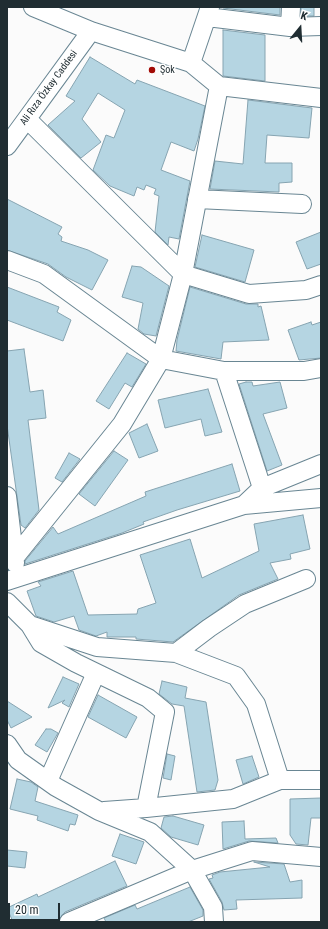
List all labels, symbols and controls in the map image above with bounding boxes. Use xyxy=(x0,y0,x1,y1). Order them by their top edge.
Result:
north arrow xyxy=(280,8,320,48)
text: K xyxy=(299,9,309,23)
street label: Ali Rıza Özkay Caddesi xyxy=(18,48,80,128)
place label: Şok xyxy=(160,64,175,76)
marker: Şok xyxy=(147,65,157,75)
scale bar xyxy=(10,895,62,921)
text: 20 m xyxy=(15,903,39,917)

